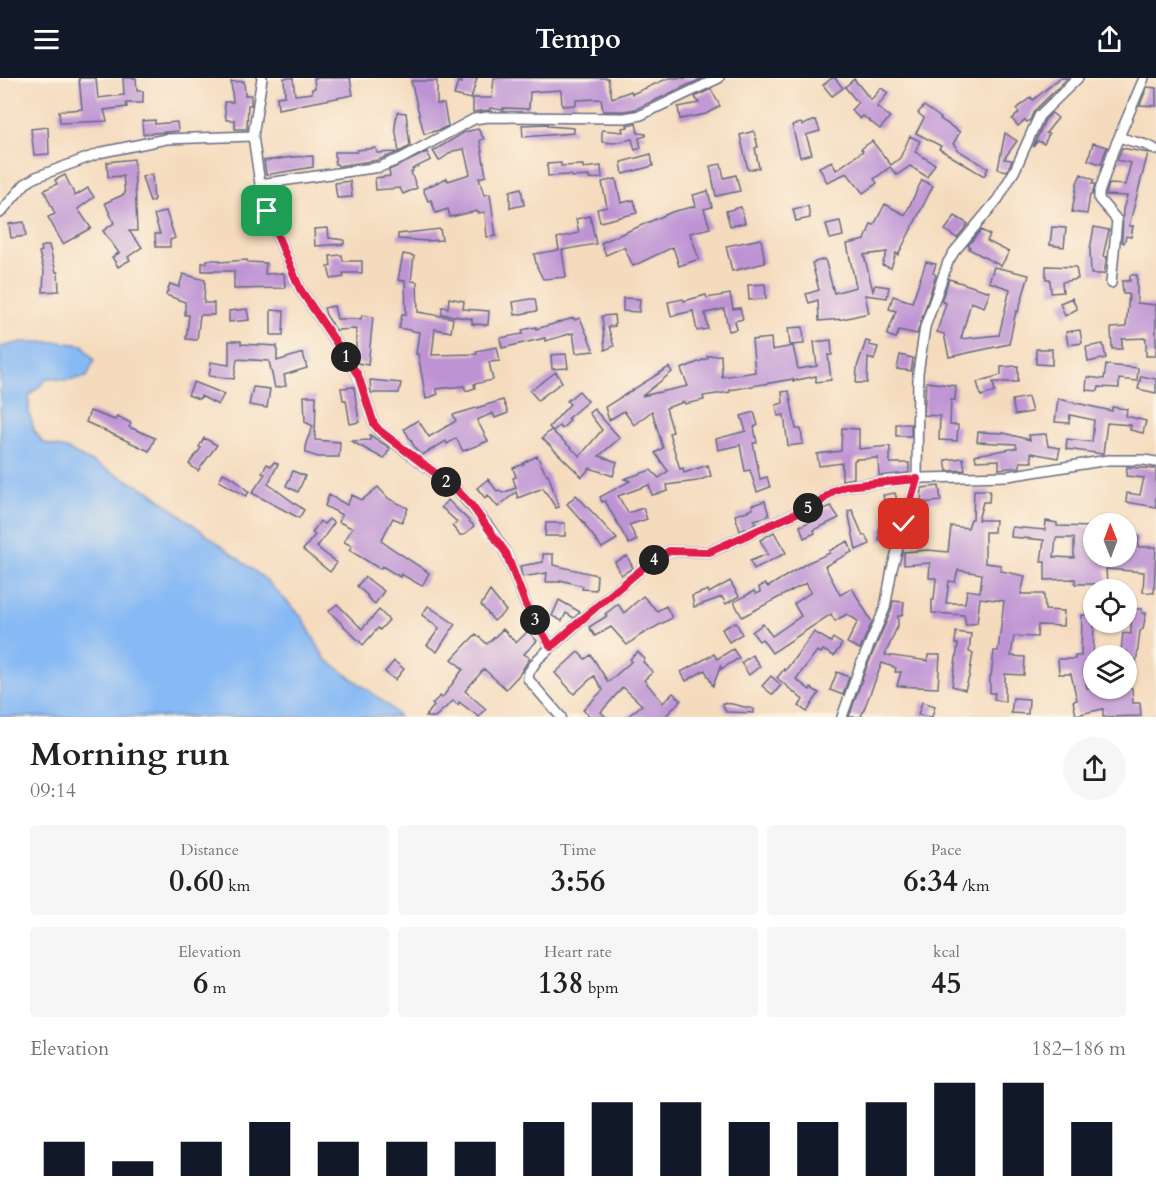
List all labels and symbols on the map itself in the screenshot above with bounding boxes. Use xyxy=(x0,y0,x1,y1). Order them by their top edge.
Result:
pin xyxy=(241,185,292,236)
pin: 1 xyxy=(331,342,361,372)
pin: 2 xyxy=(431,467,461,497)
pin: 5 xyxy=(793,493,823,523)
pin xyxy=(878,498,929,549)
north arrow xyxy=(1083,513,1137,567)
pin: 4 xyxy=(639,545,669,575)
pin: 3 xyxy=(520,605,550,635)

